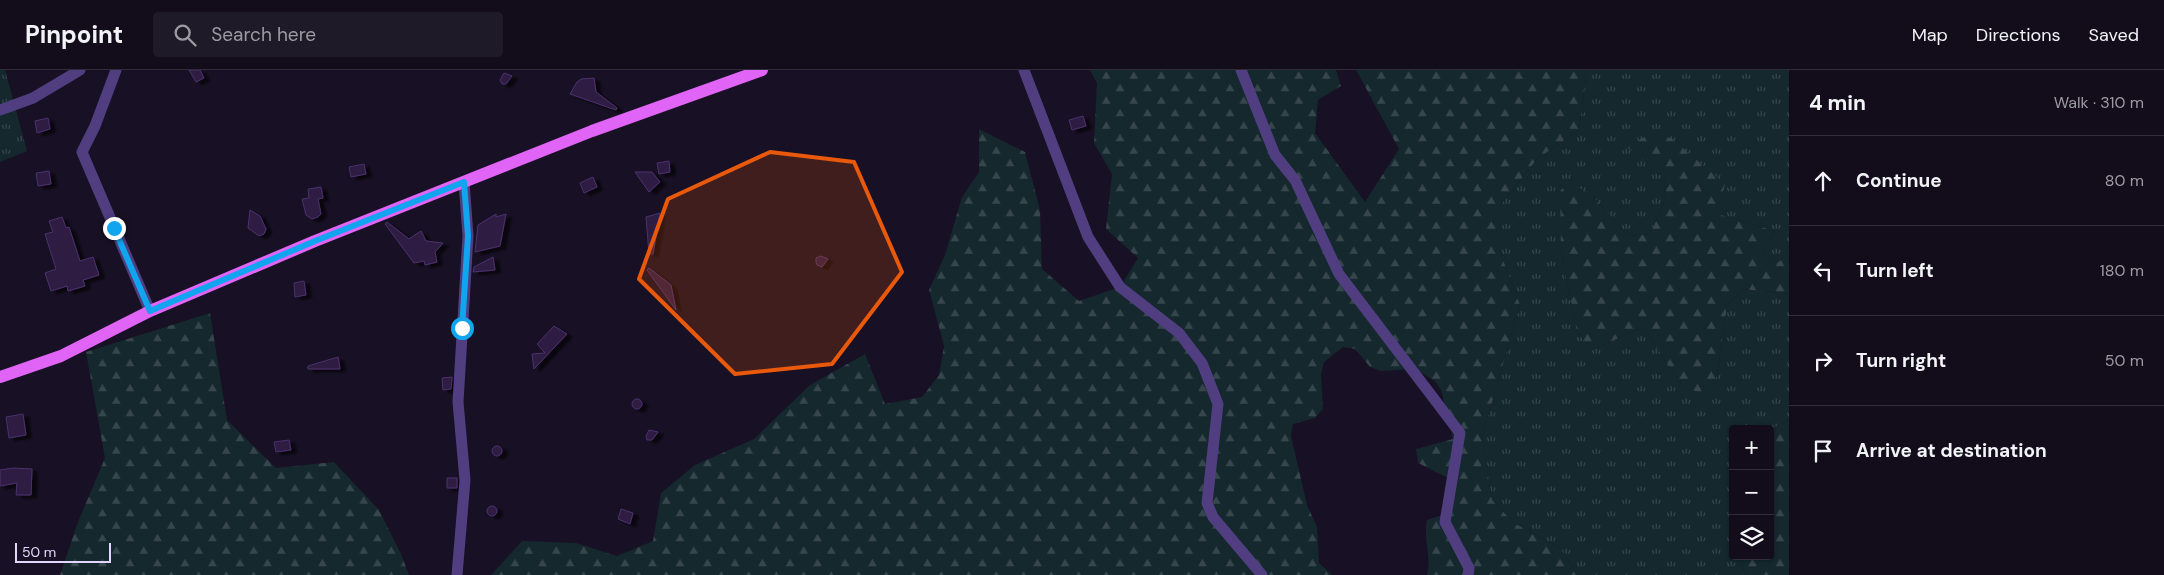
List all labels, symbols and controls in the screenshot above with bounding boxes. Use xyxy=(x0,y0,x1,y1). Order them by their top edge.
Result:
search box xyxy=(153,12,503,57)
text: Pinpoint xyxy=(25,19,123,50)
icon: search xyxy=(171,21,199,49)
text: Search here xyxy=(211,22,316,47)
text: Map xyxy=(1912,23,1948,47)
text: Directions xyxy=(1976,23,2061,47)
text: Saved xyxy=(2089,23,2139,47)
text: 4 min xyxy=(1809,89,1866,117)
text: Walk · 310 m xyxy=(2054,92,2144,113)
icon: ahead xyxy=(1809,167,1837,195)
text: Continue xyxy=(1856,168,1942,193)
text: 80 m xyxy=(2105,170,2144,191)
route end xyxy=(103,217,126,240)
icon: left xyxy=(1809,257,1837,285)
text: Turn left xyxy=(1856,258,1934,283)
text: 180 m xyxy=(2100,260,2144,281)
route start xyxy=(451,317,474,340)
icon: right xyxy=(1809,347,1837,375)
text: Turn right xyxy=(1856,348,1946,373)
text: 50 m xyxy=(2105,350,2144,371)
map controls xyxy=(1729,425,1774,560)
button: + xyxy=(1729,425,1774,470)
icon: arrive xyxy=(1809,437,1837,465)
text: Arrive at destination xyxy=(1856,438,2047,463)
button: − xyxy=(1729,470,1774,515)
button: layers xyxy=(1729,515,1774,560)
scale bar xyxy=(15,540,111,563)
text: 50 m xyxy=(22,543,56,561)

